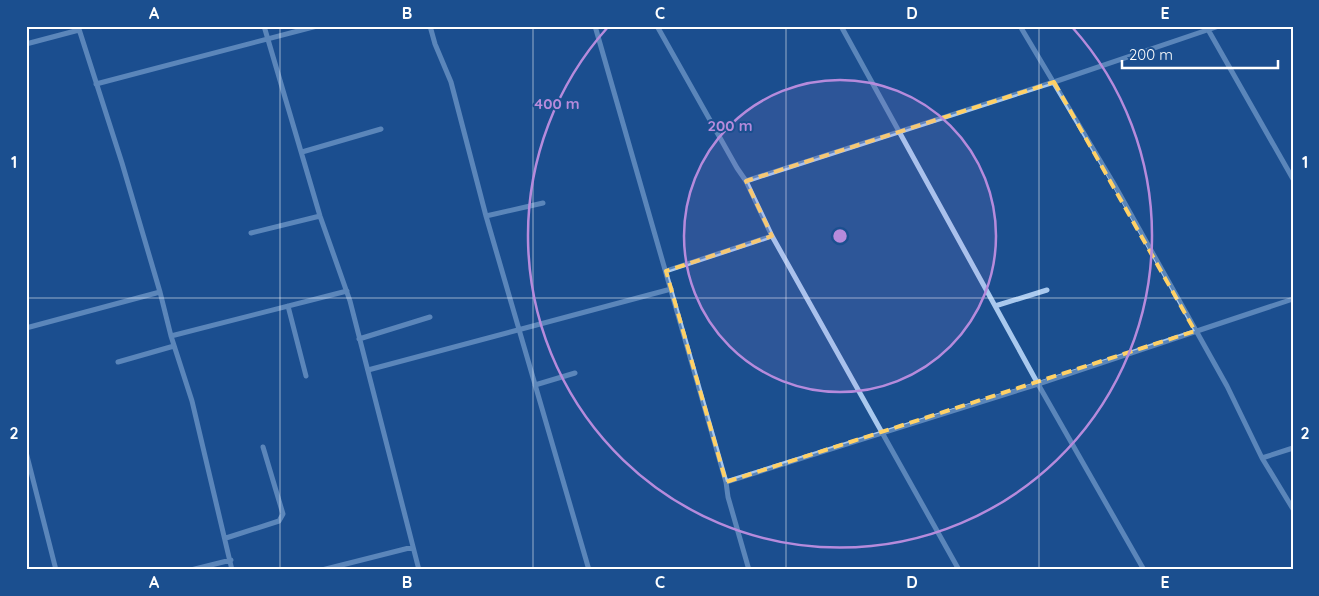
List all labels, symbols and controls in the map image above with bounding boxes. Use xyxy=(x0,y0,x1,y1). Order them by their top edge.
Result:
text: A xyxy=(149,3,160,23)
text: B xyxy=(402,3,412,23)
text: C xyxy=(655,3,665,23)
text: D xyxy=(906,3,918,23)
text: E xyxy=(1160,3,1170,23)
scale bar xyxy=(1122,38,1278,70)
text: 200 m xyxy=(1129,45,1173,64)
text: 400 m xyxy=(534,94,580,113)
text: 200 m xyxy=(708,116,753,135)
text: 1 xyxy=(11,152,17,172)
text: 1 xyxy=(1302,152,1308,172)
centre of rings xyxy=(831,227,849,245)
text: 2 xyxy=(9,423,19,443)
text: 2 xyxy=(1300,423,1310,443)
text: A xyxy=(149,572,160,592)
text: B xyxy=(402,572,412,592)
text: C xyxy=(655,572,665,592)
text: D xyxy=(906,572,918,592)
text: E xyxy=(1160,572,1170,592)

